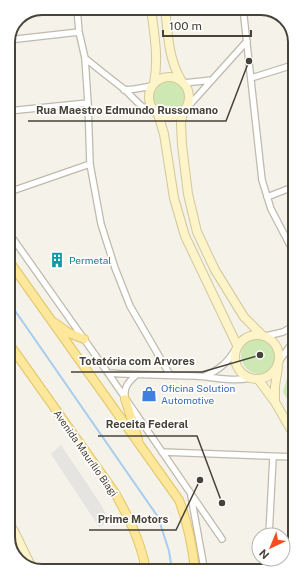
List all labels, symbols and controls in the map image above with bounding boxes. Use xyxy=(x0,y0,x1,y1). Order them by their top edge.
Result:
scale bar xyxy=(163,12,251,38)
text: 100 m xyxy=(169,19,202,33)
callout: Rua Maestro Edmundo Russomano xyxy=(28,98,226,121)
text: Rua Maestro Edmundo Russomano xyxy=(36,104,218,116)
building icon: Permetal xyxy=(48,251,66,269)
place label: Permetal xyxy=(69,254,111,266)
callout: Totatória com Arvores xyxy=(71,349,202,372)
text: Totatória com Arvores xyxy=(79,355,195,367)
place label: Oficina Solution Automotive xyxy=(161,382,235,406)
shop icon: Oficina Solution Automotive xyxy=(140,385,158,403)
street label: Avenida Maurílio Biagi xyxy=(52,407,120,499)
callout: Receita Federal xyxy=(98,413,197,436)
text: Receita Federal xyxy=(106,418,189,430)
callout: Prime Motors xyxy=(89,507,176,530)
text: Prime Motors xyxy=(98,513,168,525)
north arrow xyxy=(251,527,291,567)
text: N xyxy=(257,547,271,561)

